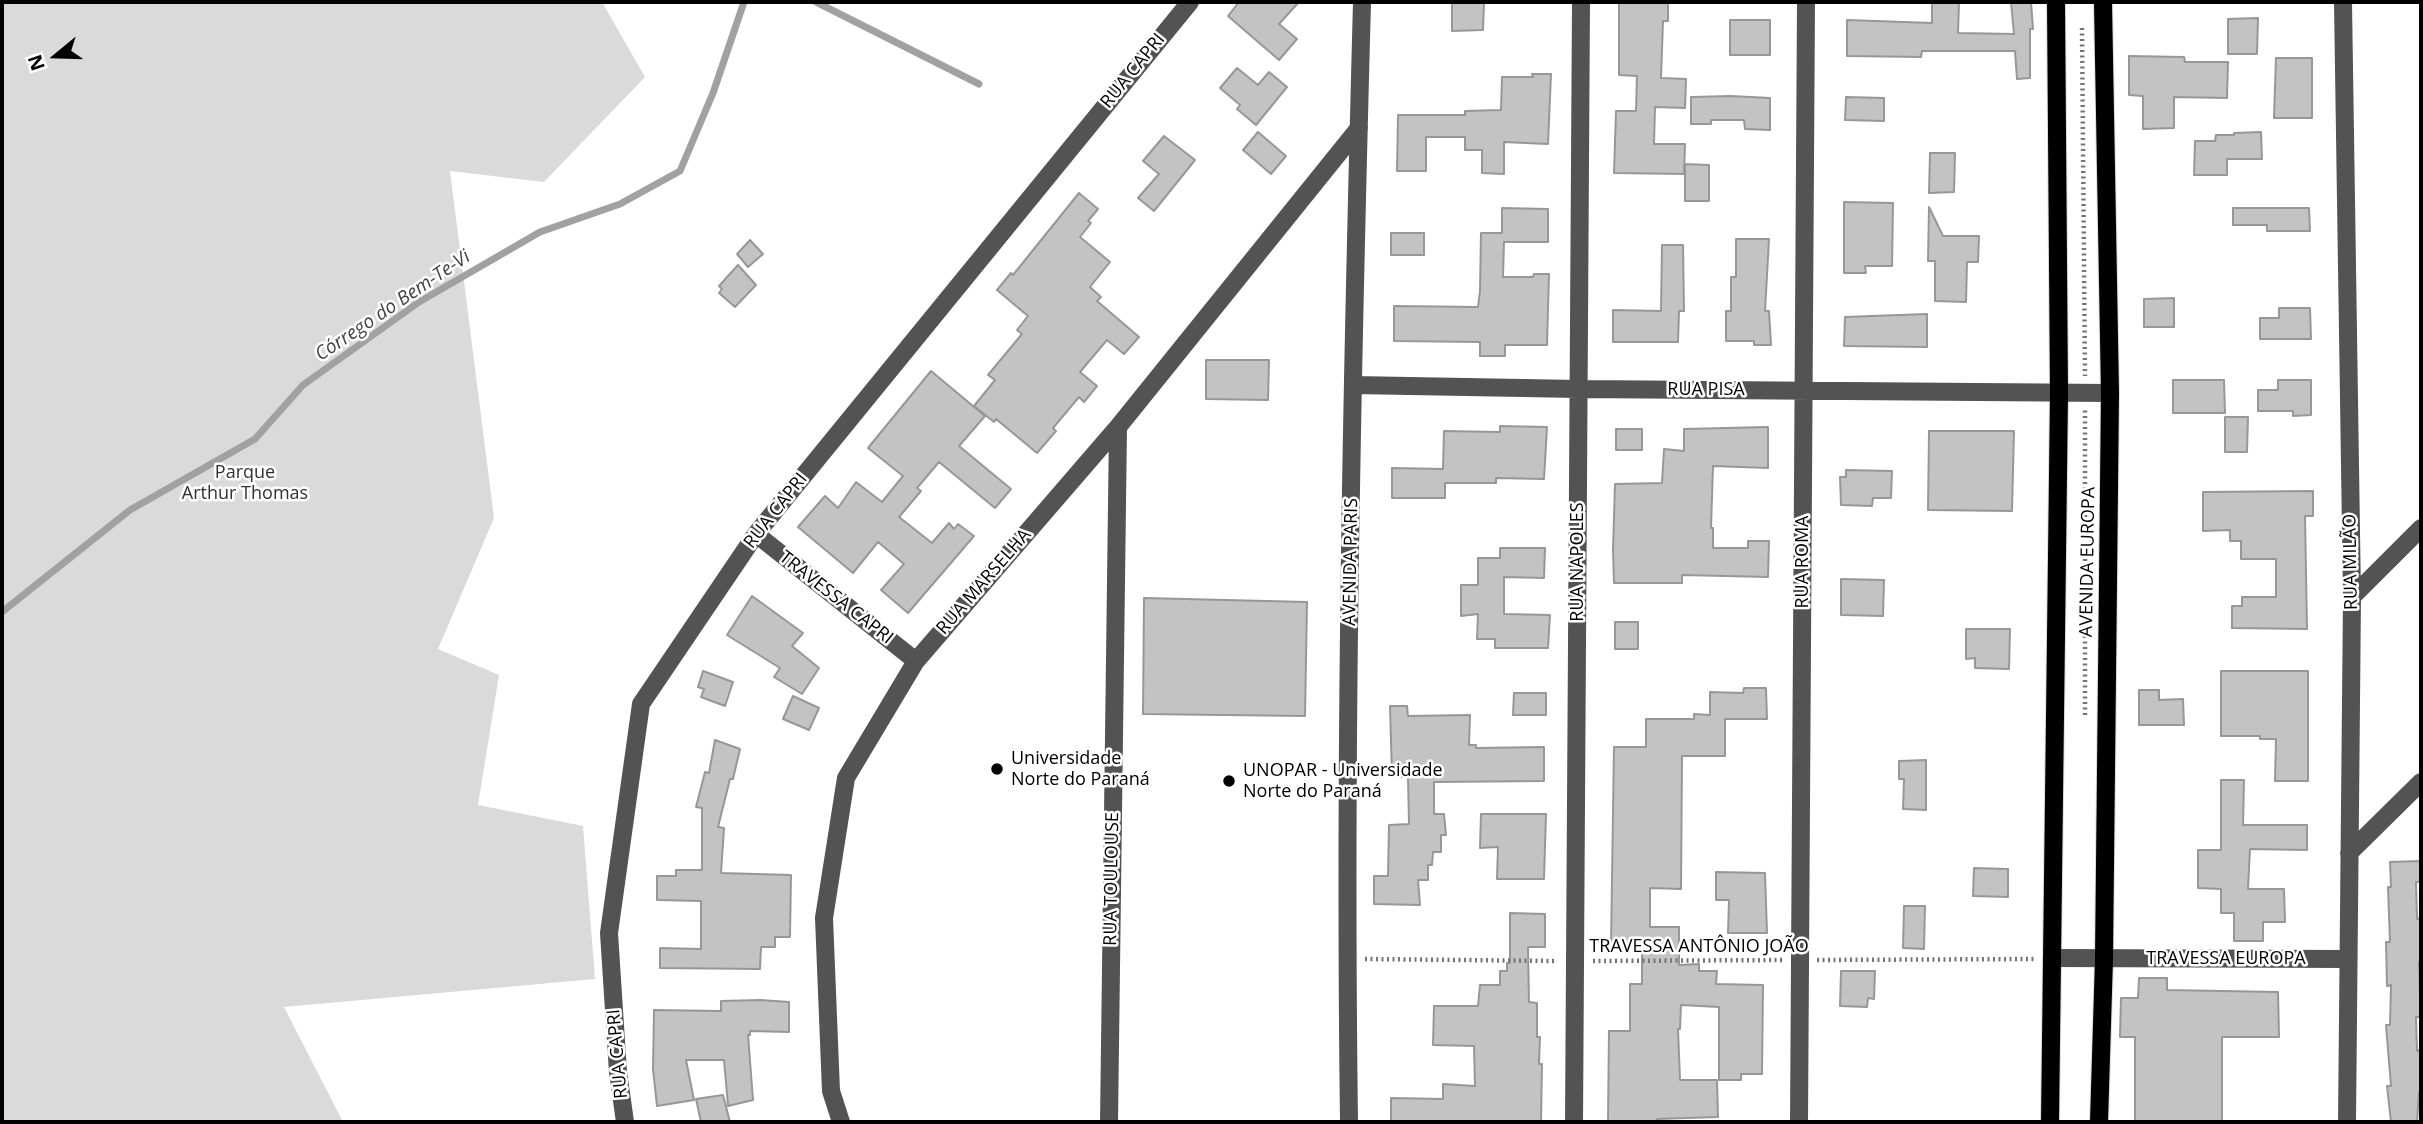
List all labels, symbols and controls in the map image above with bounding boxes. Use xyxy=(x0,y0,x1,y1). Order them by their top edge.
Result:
north arrow xyxy=(21,21,91,91)
street label: RUA CAPRI xyxy=(1096,29,1170,113)
text: N xyxy=(21,51,51,74)
water label: Córrego do Bem-Te-Vi xyxy=(311,246,475,366)
street label: RUA PISA xyxy=(1667,379,1745,401)
park label: Parque Arthur Thomas xyxy=(182,462,308,504)
street label: RUA CAPRI xyxy=(740,469,812,553)
street label: AVENIDA EUROPA xyxy=(2076,487,2100,637)
street label: AVENIDA PARIS xyxy=(1339,498,1363,626)
street label: RUA NAPOLES xyxy=(1567,502,1589,622)
street label: RUA MILÃO xyxy=(2339,514,2363,610)
street label: RUA ROMA xyxy=(1792,516,1814,608)
street label: RUA MARSELHA xyxy=(932,525,1036,639)
street label: TRAVESSA CAPRI xyxy=(775,547,897,649)
place label: Universidade Norte do Paraná xyxy=(1011,748,1150,790)
place label: UNOPAR - Universidade Norte do Paraná xyxy=(1243,760,1443,802)
marker: Universidade Norte do Paraná xyxy=(989,761,1005,777)
marker: UNOPAR - Universidade Norte do Paraná xyxy=(1221,773,1237,789)
street label: RUA TOULOUSE xyxy=(1100,812,1124,946)
street label: TRAVESSA ANTÔNIO JOÃO xyxy=(1589,936,1809,958)
street label: TRAVESSA EUROPA xyxy=(2146,948,2306,970)
street label: RUA CAPRI xyxy=(603,1008,633,1100)

